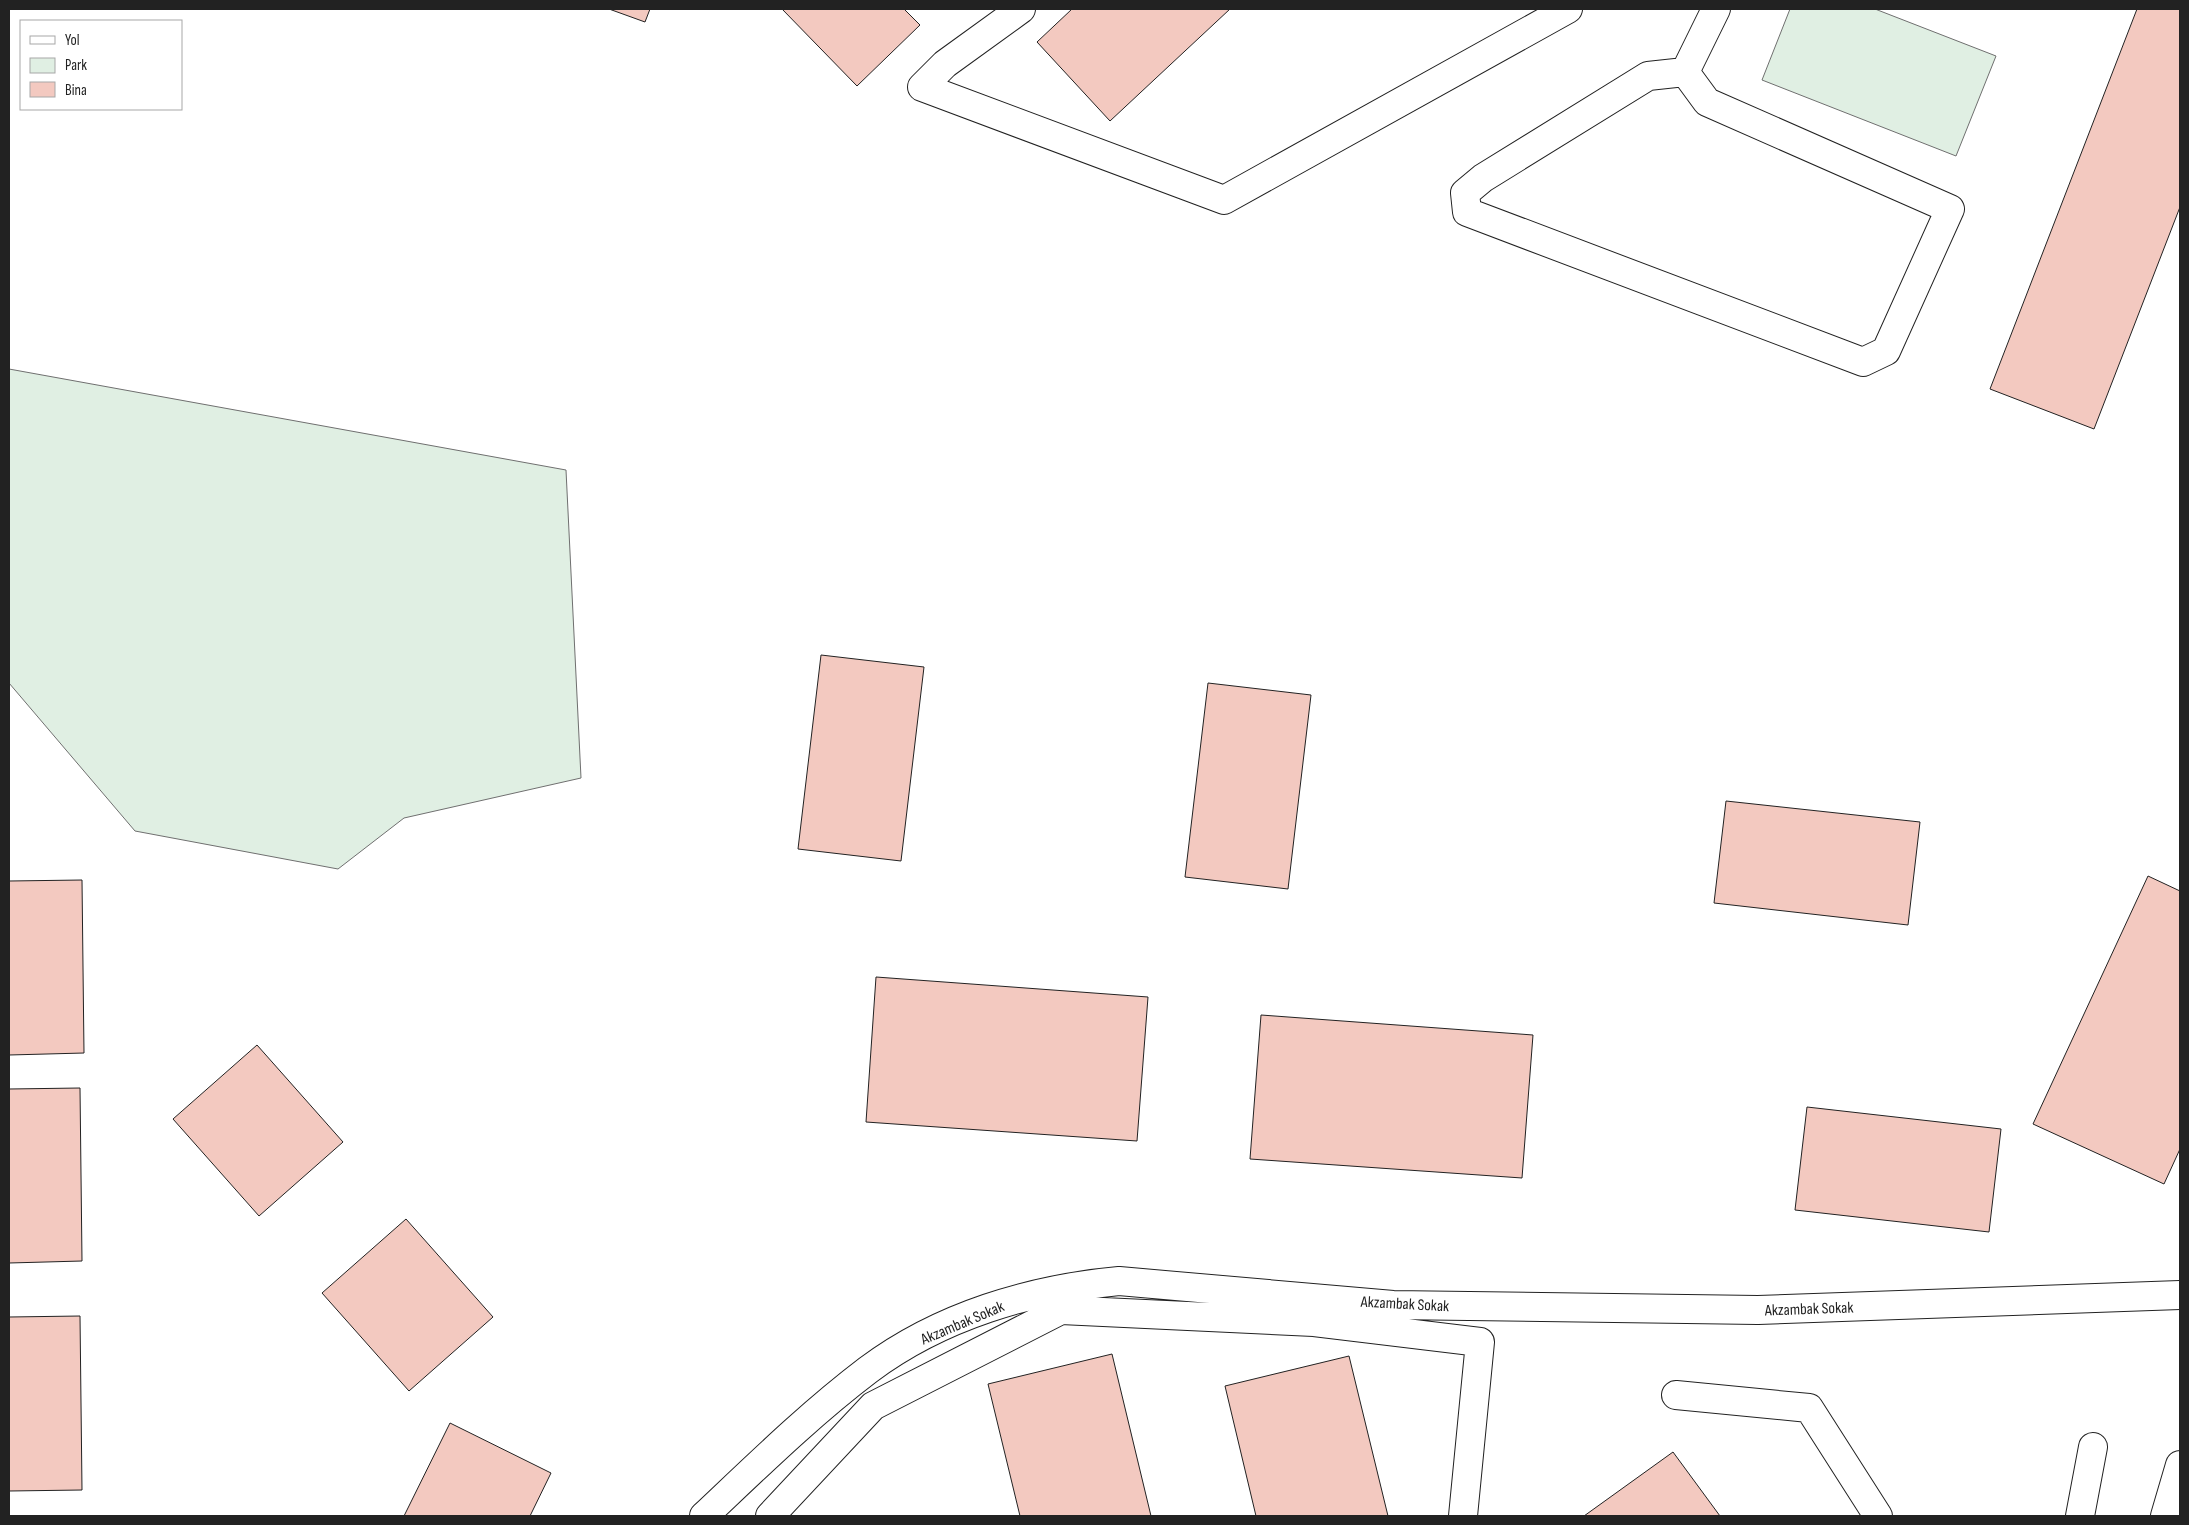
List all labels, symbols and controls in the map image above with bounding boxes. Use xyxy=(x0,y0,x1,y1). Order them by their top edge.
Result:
legend xyxy=(20,20,182,110)
text: Yol xyxy=(65,31,80,50)
text: Park xyxy=(65,56,87,75)
text: Bina xyxy=(65,81,87,100)
street label: Akzambak Sokak xyxy=(1359,1293,1450,1316)
street label: Akzambak Sokak xyxy=(917,1297,1007,1350)
street label: Akzambak Sokak xyxy=(1763,1298,1854,1321)

